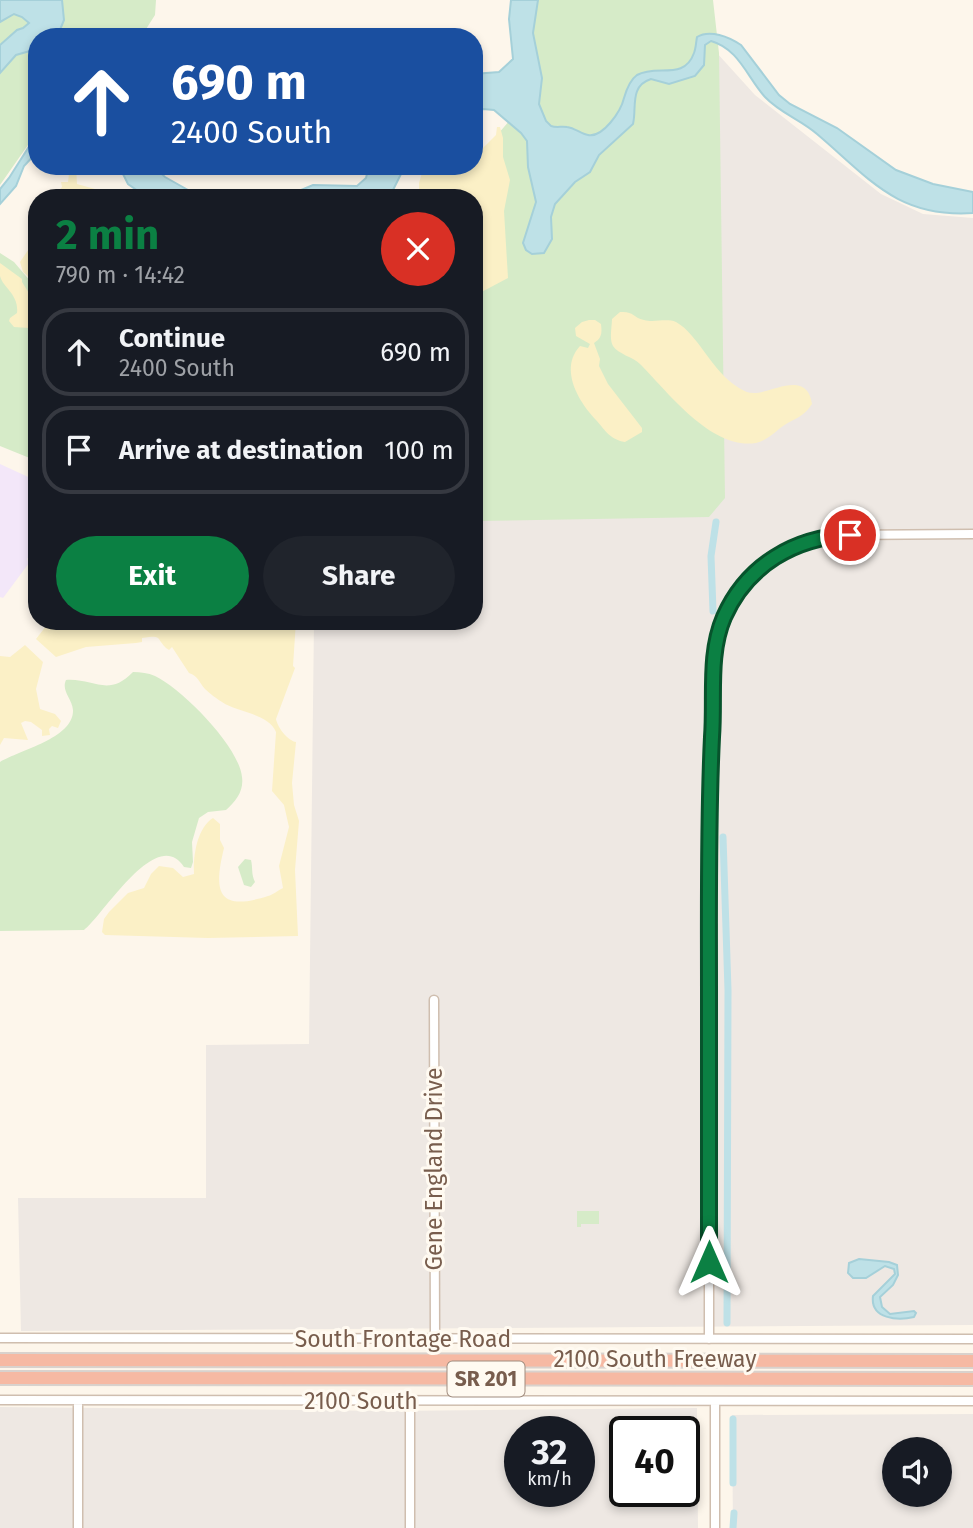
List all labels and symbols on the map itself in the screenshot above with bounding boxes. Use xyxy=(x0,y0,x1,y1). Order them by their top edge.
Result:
pin xyxy=(820,505,880,565)
street label: Gene England Drive xyxy=(420,1067,448,1271)
position arrow xyxy=(672,1225,746,1299)
street label: South Frontage Road xyxy=(295,1325,511,1353)
street label: 2100 South Freeway xyxy=(553,1345,757,1373)
road number: SR 201 xyxy=(448,1362,524,1396)
street label: 2100 South xyxy=(304,1387,418,1415)
speed limit sign: 40 xyxy=(609,1416,700,1507)

